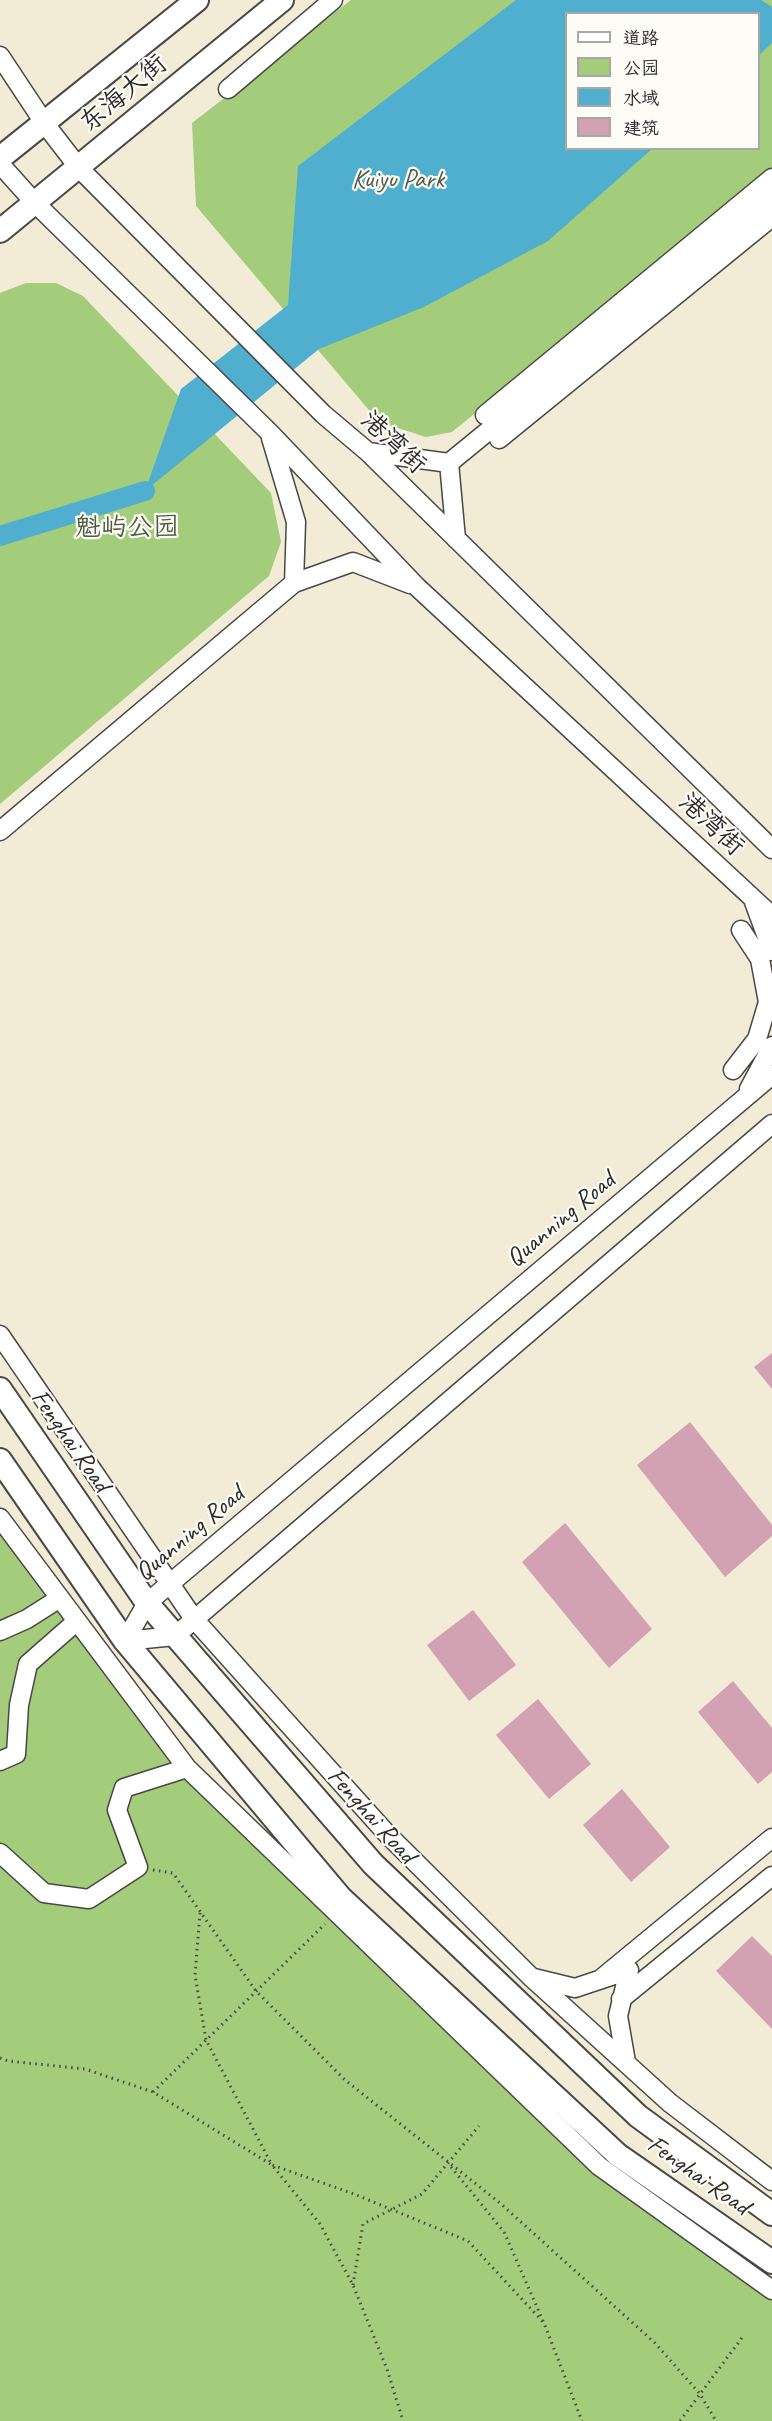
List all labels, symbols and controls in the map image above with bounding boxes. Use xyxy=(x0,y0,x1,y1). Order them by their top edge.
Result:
legend xyxy=(565,12,760,150)
text: 道路 xyxy=(623,27,659,49)
street label: 东海大街 xyxy=(74,49,174,139)
text: 公园 xyxy=(623,57,659,79)
text: 水域 xyxy=(623,87,659,109)
text: 建筑 xyxy=(623,117,659,139)
park label: Kuiyu Park xyxy=(352,164,444,196)
street label: 港湾街 xyxy=(354,405,432,481)
park label: 魁屿公园 xyxy=(75,512,179,544)
street label: 港湾街 xyxy=(672,787,750,863)
street label: Quanning Road xyxy=(500,1166,622,1274)
street label: Fenghai Road xyxy=(23,1384,117,1498)
street label: Quanning Road xyxy=(129,1480,251,1588)
street label: Fenghai Road xyxy=(320,1762,422,1870)
street label: Fenghai Road xyxy=(641,2129,755,2223)

